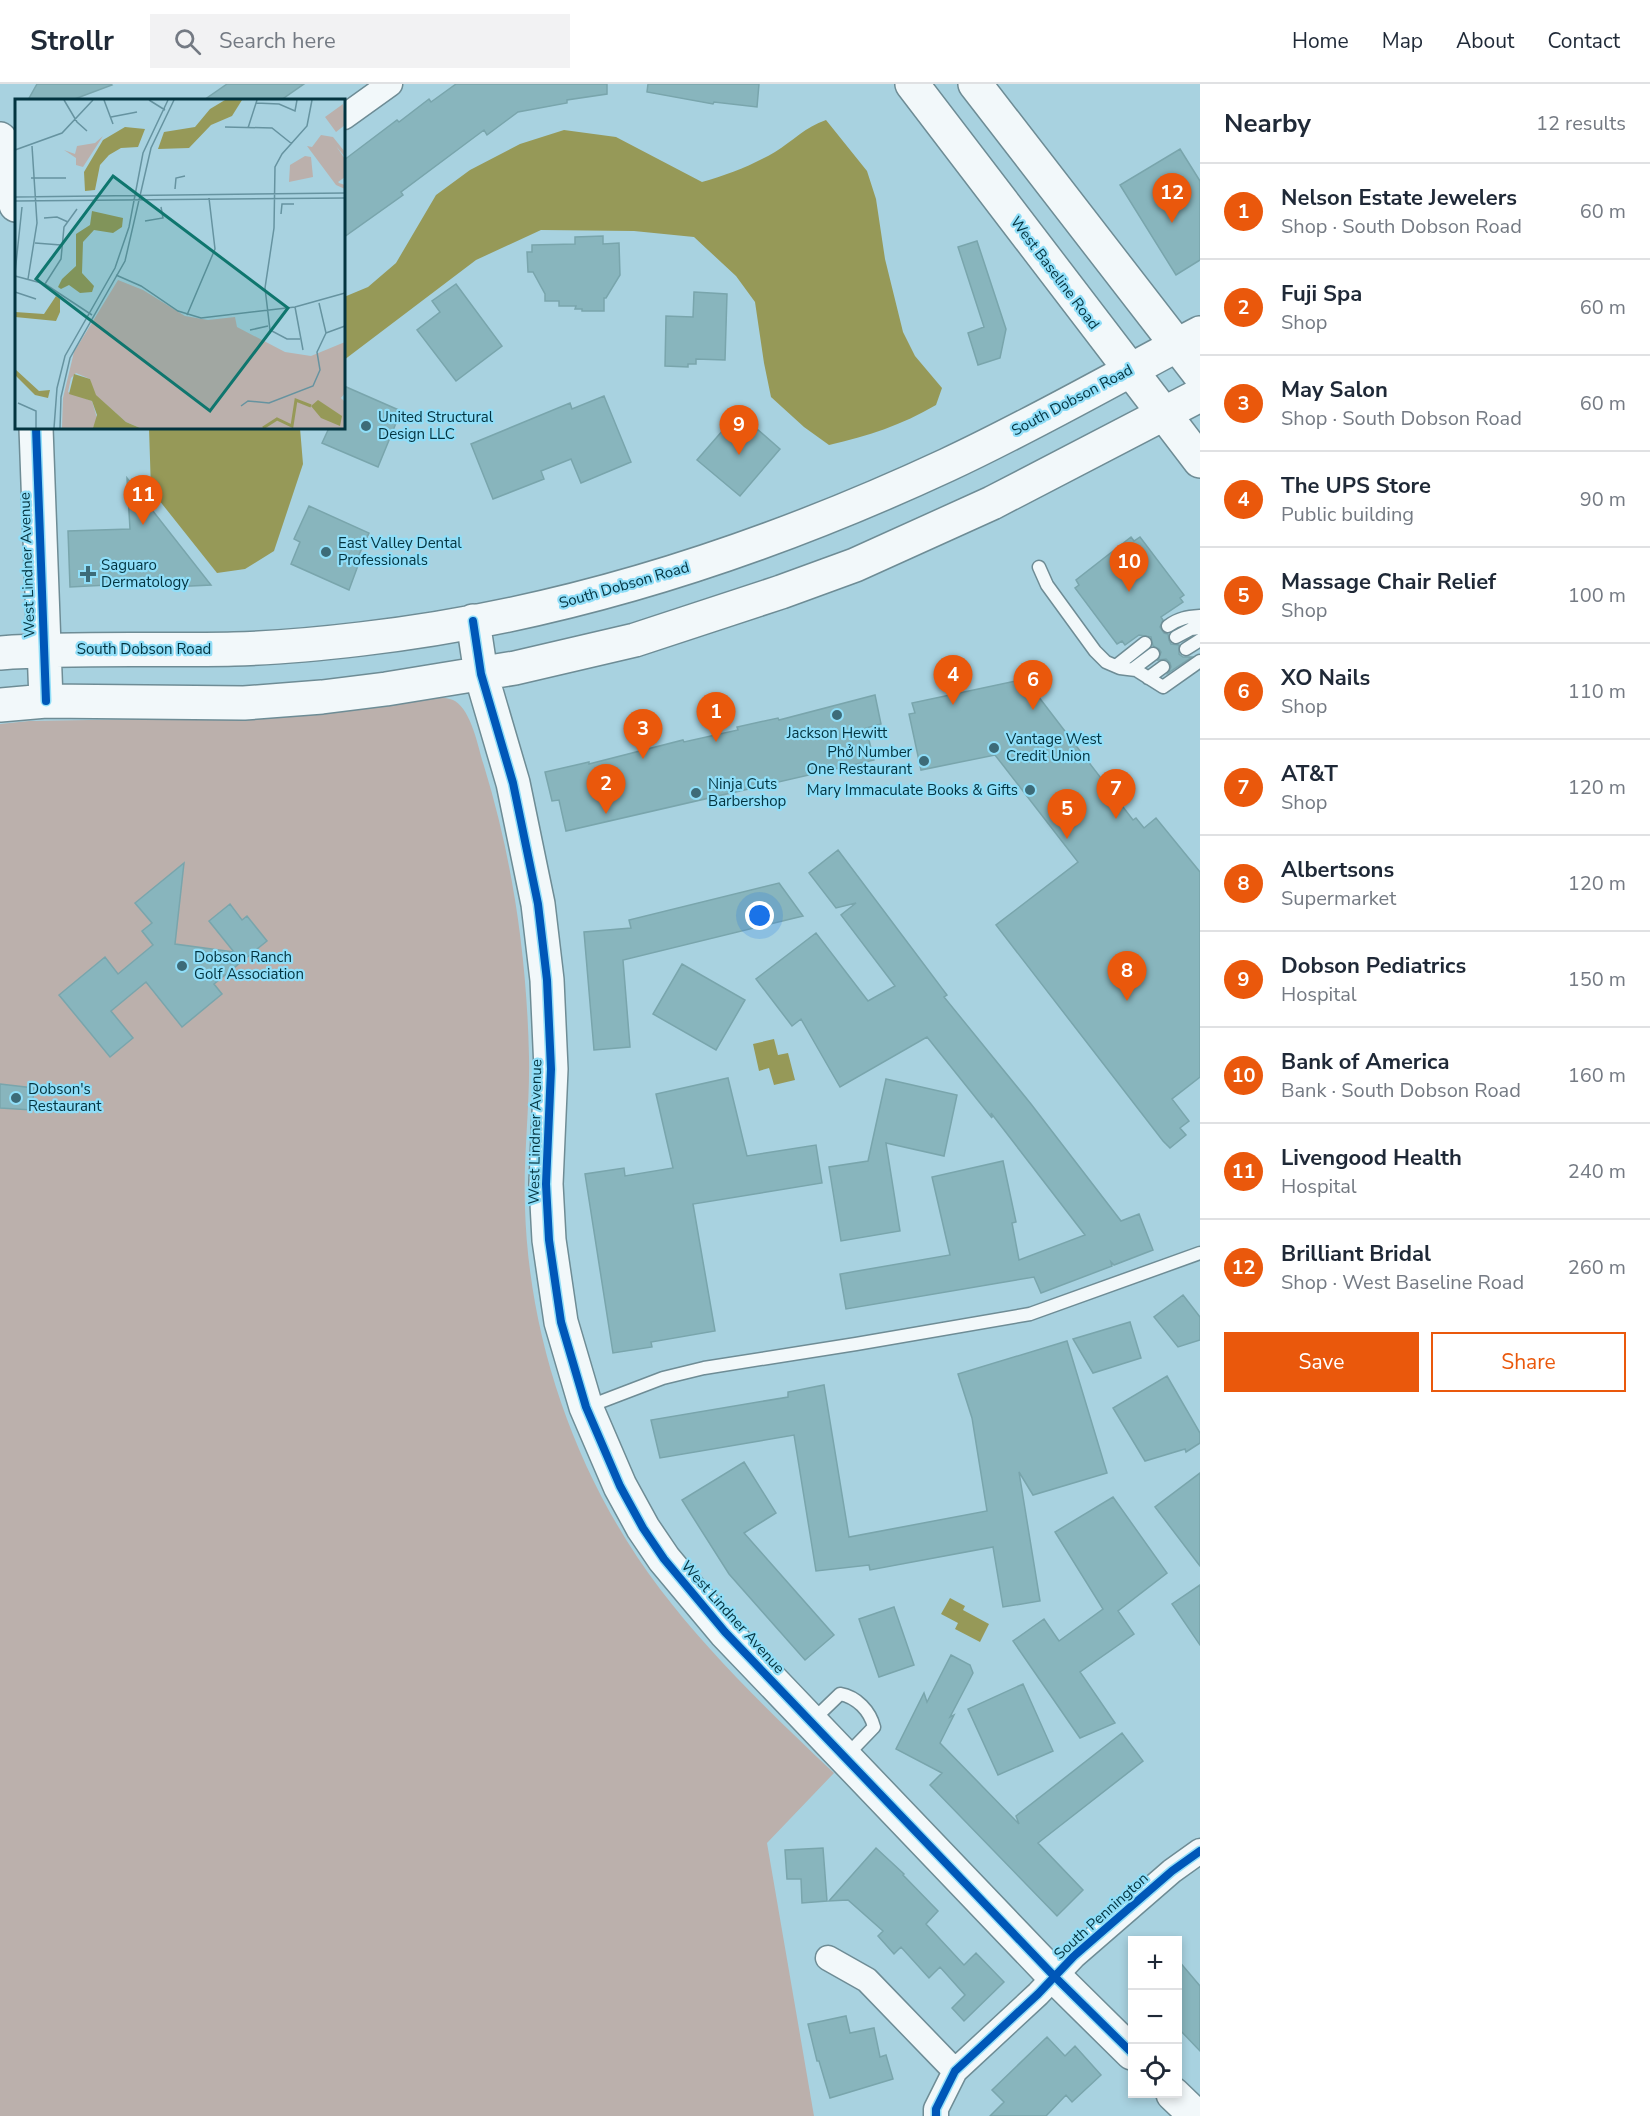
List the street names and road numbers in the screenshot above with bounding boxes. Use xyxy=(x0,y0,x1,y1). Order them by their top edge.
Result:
street label: West Baseline Road xyxy=(1006,213,1104,333)
street label: South Dobson Road xyxy=(1008,360,1136,440)
street label: West Lindner Avenue xyxy=(14,492,40,638)
street label: South Dobson Road xyxy=(557,557,691,613)
street label: South Dobson Road xyxy=(77,639,211,659)
street label: West Lindner Avenue xyxy=(524,1059,546,1205)
street label: West Lindner Avenue xyxy=(677,1556,789,1678)
street label: South Pennington xyxy=(1049,1868,1153,1964)

